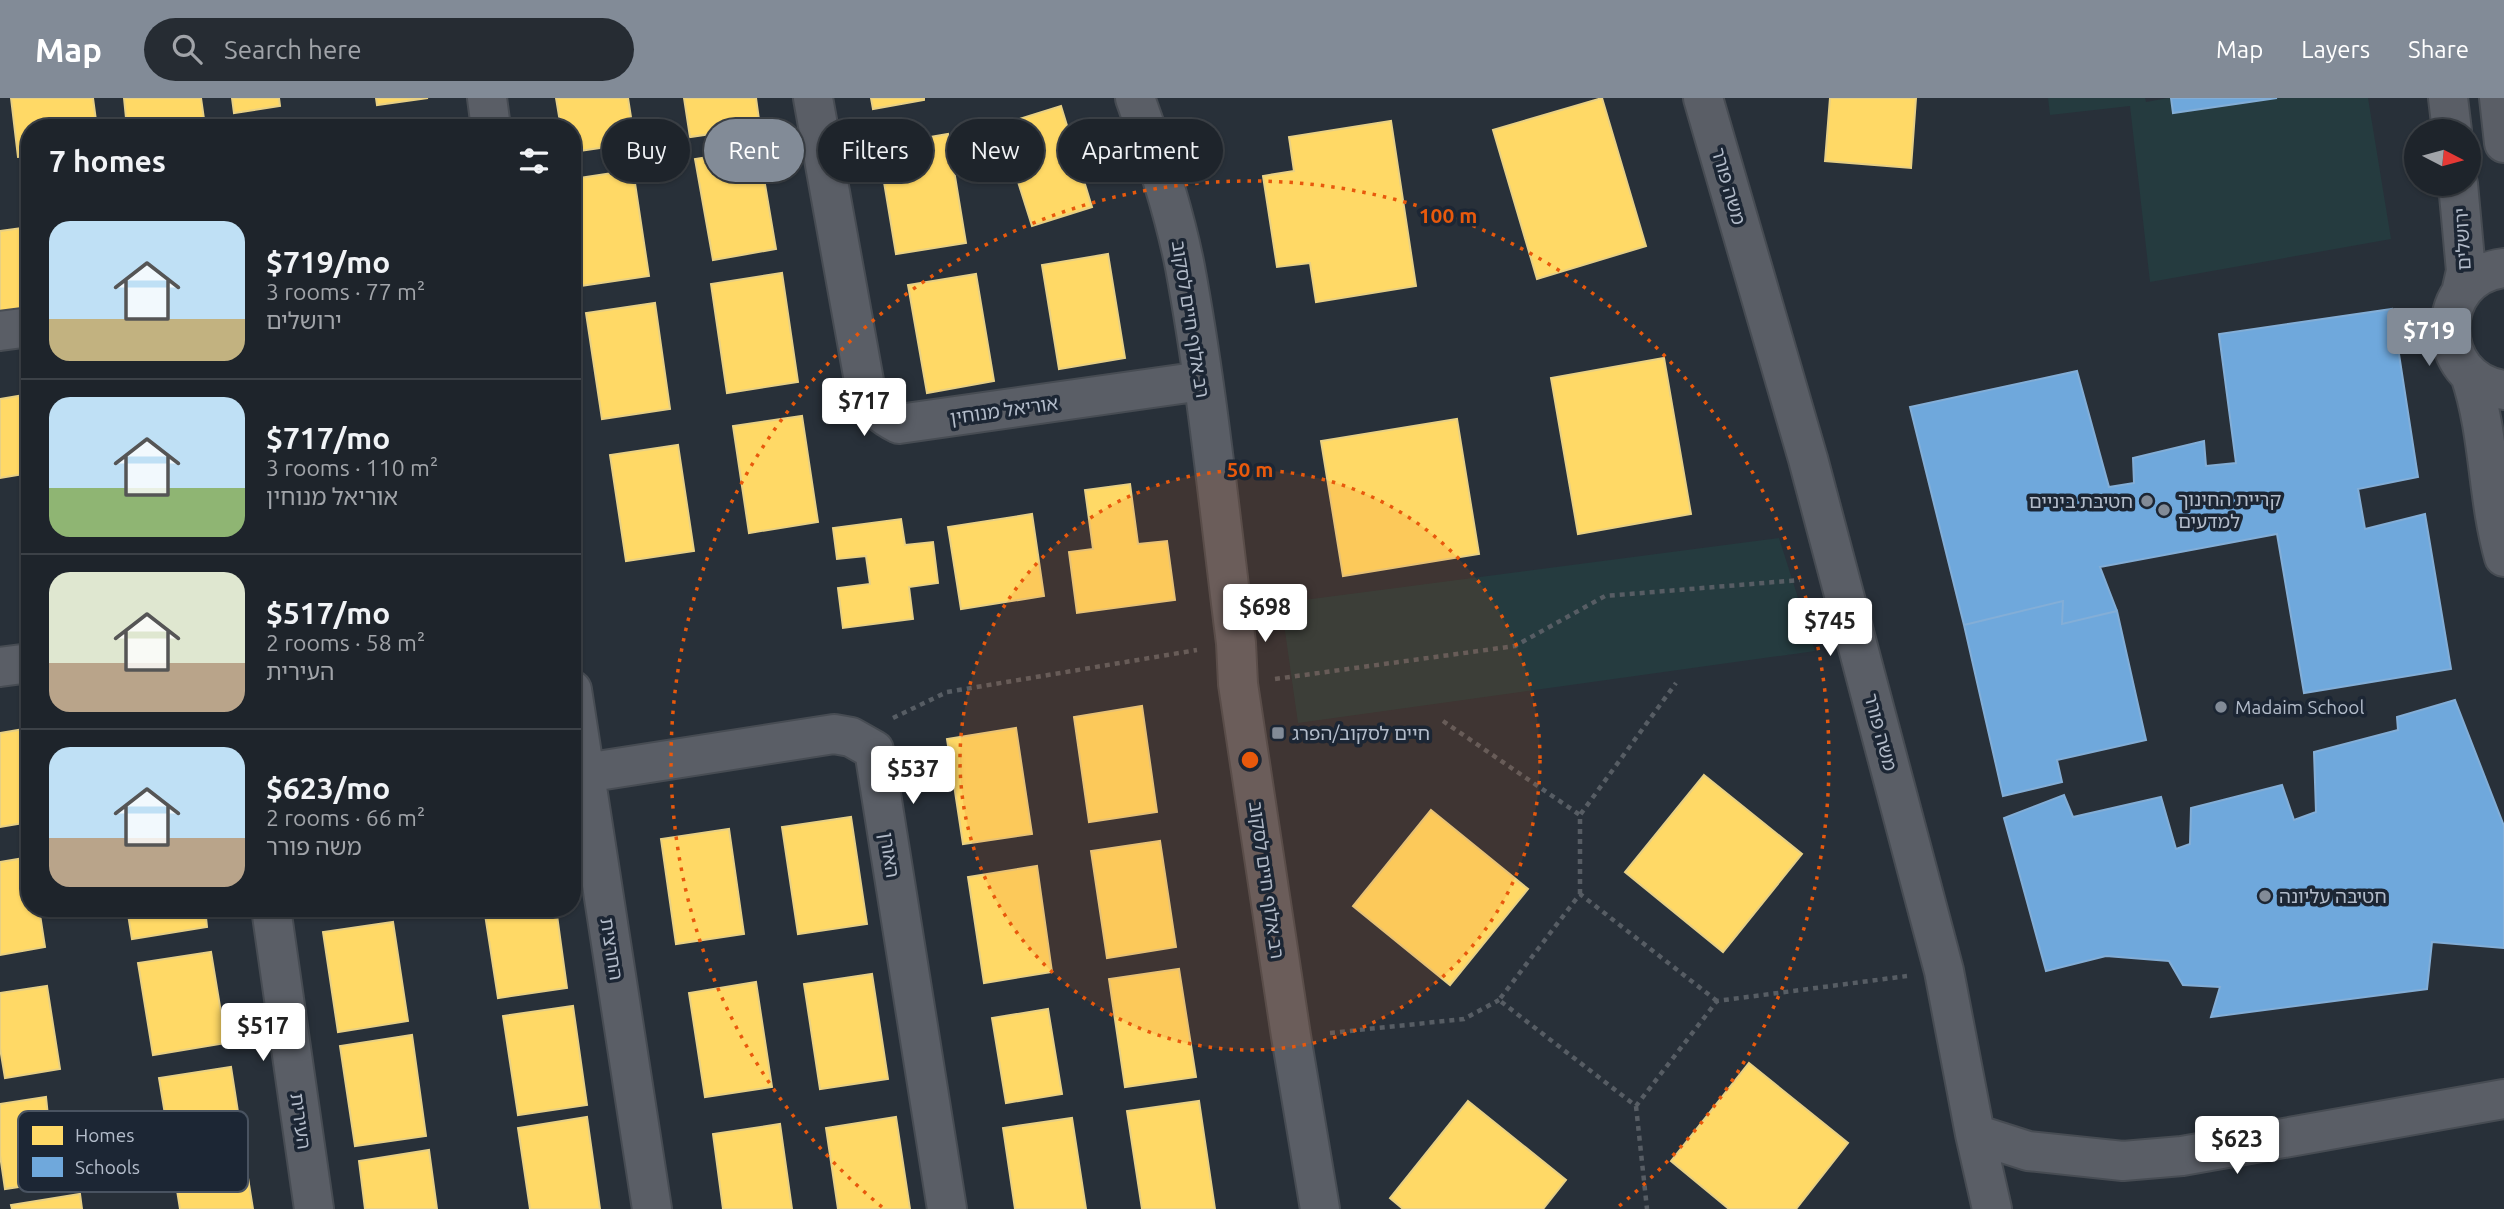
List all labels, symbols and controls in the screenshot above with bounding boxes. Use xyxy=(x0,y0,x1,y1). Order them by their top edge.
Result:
search box xyxy=(144,18,634,81)
icon: search xyxy=(168,30,206,68)
text: Map xyxy=(35,31,102,68)
text: Search here xyxy=(224,35,362,64)
text: Map xyxy=(2216,36,2263,63)
text: Layers xyxy=(2301,36,2370,63)
text: Share xyxy=(2408,36,2469,63)
chip: Buy xyxy=(602,119,690,182)
chip: Rent xyxy=(704,119,804,182)
chip: Filters xyxy=(818,119,933,182)
chip: New xyxy=(947,119,1044,182)
chip: Apartment xyxy=(1058,119,1223,182)
north arrow xyxy=(2404,119,2482,196)
map controls xyxy=(2404,119,2481,196)
icon: filters xyxy=(515,142,553,180)
text: 7 homes xyxy=(49,144,166,178)
street label: משה פורר xyxy=(1708,145,1750,227)
text: 100 m xyxy=(1419,203,1477,227)
street label: ירושלים xyxy=(2449,207,2475,271)
street label: רב אלוף חיים לסקוב xyxy=(1168,239,1214,399)
text: $719/mo xyxy=(266,245,390,279)
icon: home xyxy=(105,249,189,333)
text: 3 rooms · 77 m² xyxy=(266,279,425,304)
text: ירושלים xyxy=(266,308,342,333)
pin: $719 xyxy=(2388,308,2470,368)
text: $719 xyxy=(2403,318,2455,343)
pin: $717 xyxy=(823,378,905,438)
text: $717 xyxy=(838,388,890,413)
street label: אוריאל מנוחין xyxy=(948,392,1060,428)
text: $717/mo xyxy=(266,421,390,455)
icon: home xyxy=(105,425,189,509)
text: 3 rooms · 110 m² xyxy=(266,455,438,480)
text: 50 m xyxy=(1227,457,1273,481)
text: אוריאל מנוחין xyxy=(266,484,398,509)
place label: קריית החינוך למדעים xyxy=(2178,488,2282,532)
place label: חטיבת ביניים xyxy=(2029,490,2133,512)
marker: חטיבת ביניים xyxy=(2139,493,2155,509)
marker: קריית החינוך למדעים xyxy=(2156,502,2172,518)
pin: $698 xyxy=(1224,584,1306,644)
text: $698 xyxy=(1239,594,1291,619)
text: $517/mo xyxy=(266,596,390,630)
pin: $745 xyxy=(1789,598,1871,658)
icon: home xyxy=(105,600,189,684)
text: $745 xyxy=(1804,608,1856,633)
text: 2 rooms · 58 m² xyxy=(266,630,425,655)
text: העירית xyxy=(266,659,335,684)
street label: משה פורר xyxy=(1860,691,1902,773)
place label: Madaim School xyxy=(2235,696,2364,718)
marker: Madaim School xyxy=(2213,699,2229,715)
place label: חיים לסקוב/הפרג xyxy=(1292,722,1430,744)
marker: חיים לסקוב/הפרג xyxy=(1270,725,1286,741)
pin: $537 xyxy=(872,746,954,806)
centre of rings xyxy=(1238,748,1262,772)
text: $537 xyxy=(887,756,939,781)
text: $623/mo xyxy=(266,771,390,805)
icon: home xyxy=(105,775,189,859)
street label: רב אלוף חיים לסקוב xyxy=(1245,800,1289,960)
text: 2 rooms · 66 m² xyxy=(266,805,425,830)
street label: האורן xyxy=(876,831,904,879)
text: משה פורר xyxy=(266,834,362,859)
place label: חטיבה עליונה xyxy=(2279,885,2387,907)
marker: חטיבה עליונה xyxy=(2257,888,2273,904)
street label: החרצית xyxy=(596,916,628,982)
pin: $517 xyxy=(222,1004,304,1063)
text: $517 xyxy=(237,1013,289,1038)
street label: העירית xyxy=(286,1091,316,1151)
legend xyxy=(18,1111,248,1192)
pin: $623 xyxy=(2196,1116,2278,1176)
text: Homes xyxy=(75,1124,135,1146)
text: $623 xyxy=(2211,1126,2263,1151)
text: Schools xyxy=(75,1156,140,1178)

